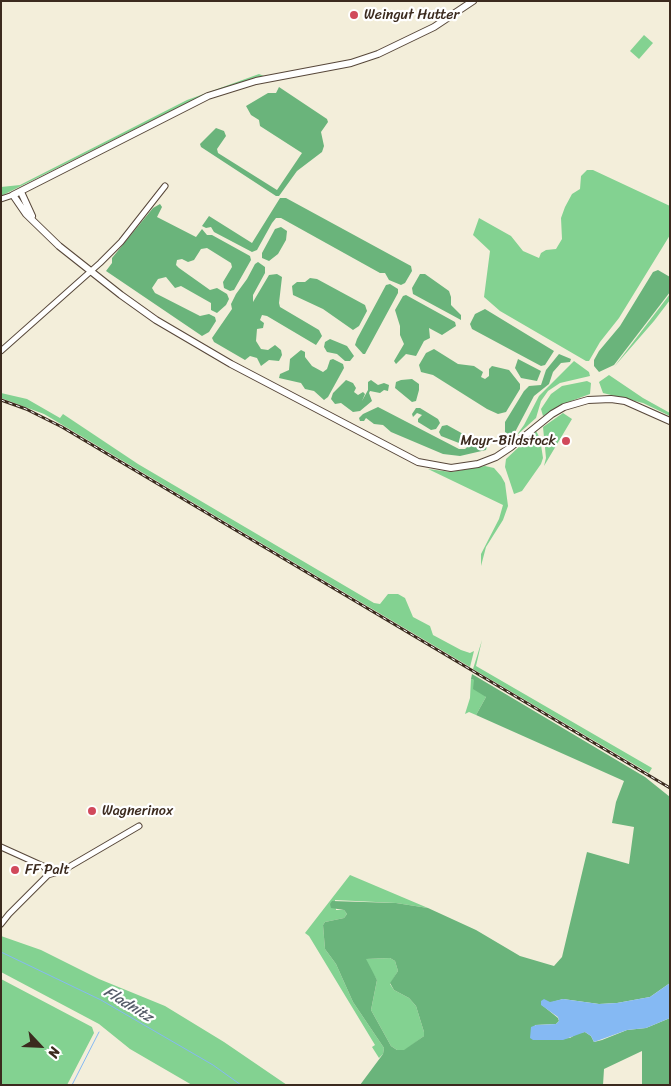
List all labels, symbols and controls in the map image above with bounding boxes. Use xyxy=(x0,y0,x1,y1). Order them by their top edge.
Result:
place label: Weingut Hutter xyxy=(364,7,459,23)
marker: Weingut Hutter xyxy=(348,9,360,21)
place label: Mayr-Bildstock xyxy=(460,433,556,449)
marker: Mayr-Bildstock xyxy=(560,435,572,447)
place label: Wagnerinox xyxy=(102,803,173,819)
marker: Wagnerinox xyxy=(86,805,98,817)
place label: FF Palt xyxy=(25,862,70,878)
marker: FF Palt xyxy=(9,864,21,876)
water label: Fladnitz xyxy=(100,983,156,1027)
north arrow xyxy=(15,1021,65,1071)
text: N xyxy=(41,1043,67,1062)

